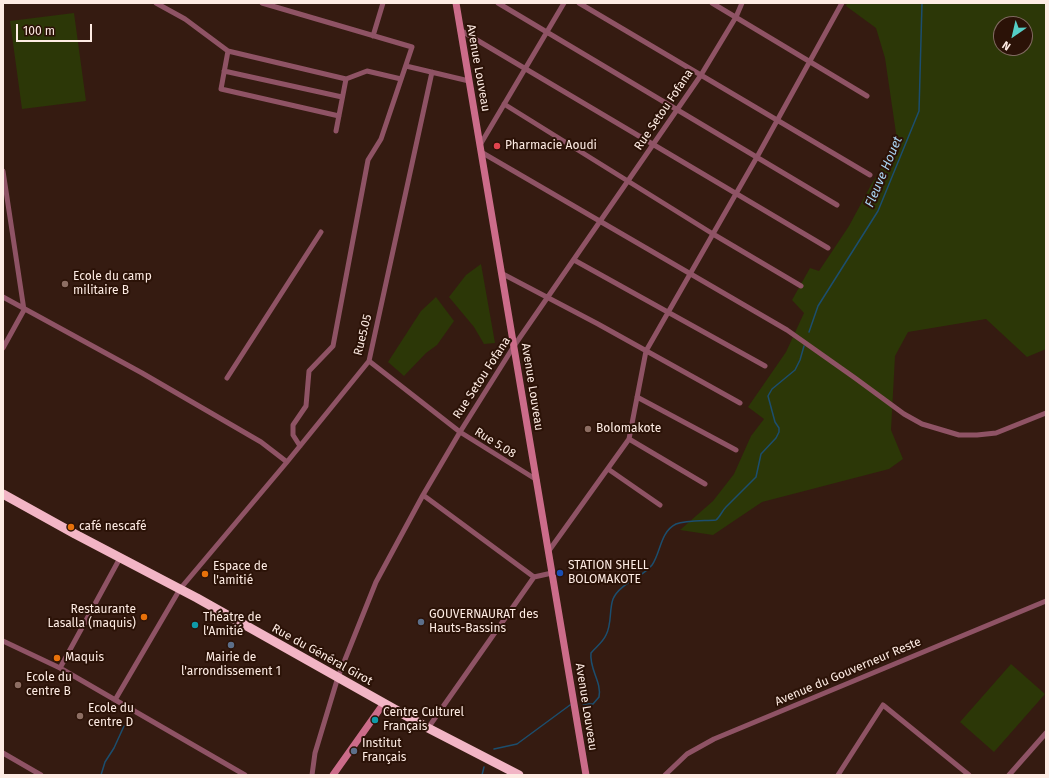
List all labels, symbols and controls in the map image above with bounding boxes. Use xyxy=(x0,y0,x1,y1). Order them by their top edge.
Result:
scale bar xyxy=(18,16,94,42)
north arrow xyxy=(993,16,1033,56)
street label: Avenue Louveau xyxy=(463,23,493,113)
text: 100 m xyxy=(23,24,55,38)
text: N xyxy=(1000,38,1013,53)
street label: Rue Setou Fofana xyxy=(632,67,696,153)
water label: Fleuve Houet xyxy=(862,134,906,210)
place label: Pharmacie Aoudi xyxy=(505,139,597,153)
marker: Pharmacie Aoudi xyxy=(492,141,502,151)
place label: Ecole du camp militaire B xyxy=(73,270,152,298)
marker: Ecole du camp militaire B xyxy=(60,279,70,289)
street label: Rue5.05 xyxy=(351,313,375,357)
street label: Rue Setou Fofana xyxy=(450,334,514,422)
street label: Avenue Louveau xyxy=(518,342,546,432)
place label: Bolomakote xyxy=(596,422,661,436)
marker: Bolomakote xyxy=(583,424,593,434)
street label: Rue 5.08 xyxy=(472,425,518,461)
place label: café nescafé xyxy=(79,520,147,534)
marker: café nescafé xyxy=(66,522,76,532)
place label: STATION SHELL BOLOMAKOTE xyxy=(568,559,649,587)
place label: Espace de l'amitié xyxy=(213,560,267,588)
marker: STATION SHELL BOLOMAKOTE xyxy=(555,568,565,578)
marker: Espace de l'amitié xyxy=(200,569,210,579)
place label: Restaurante Lasalla (maquis) xyxy=(47,603,136,631)
place label: GOUVERNAURAT des Hauts-Bassins xyxy=(429,608,538,636)
place label: Théatre de l'Amitié xyxy=(203,611,261,639)
marker: Restaurante Lasalla (maquis) xyxy=(139,612,149,622)
marker: GOUVERNAURAT des Hauts-Bassins xyxy=(416,617,426,627)
marker: Théatre de l'Amitié xyxy=(190,620,200,630)
street label: Rue du Général Girot xyxy=(269,621,375,689)
street label: Avenue du Gouverneur Reste xyxy=(773,635,923,709)
marker: Mairie de l'arrondissement 1 xyxy=(226,640,236,650)
place label: Maquis xyxy=(65,651,104,665)
place label: Mairie de l'arrondissement 1 xyxy=(181,651,281,679)
marker: Maquis xyxy=(52,653,62,663)
street label: Avenue Louveau xyxy=(572,662,600,752)
place label: Ecole du centre B xyxy=(26,671,72,699)
marker: Ecole du centre B xyxy=(13,680,23,690)
place label: Ecole du centre D xyxy=(88,702,134,730)
place label: Centre Culturel Français xyxy=(383,706,464,734)
marker: Ecole du centre D xyxy=(75,711,85,721)
marker: Centre Culturel Français xyxy=(370,715,380,725)
place label: Institut Français xyxy=(362,737,406,765)
marker: Institut Français xyxy=(349,746,359,756)

